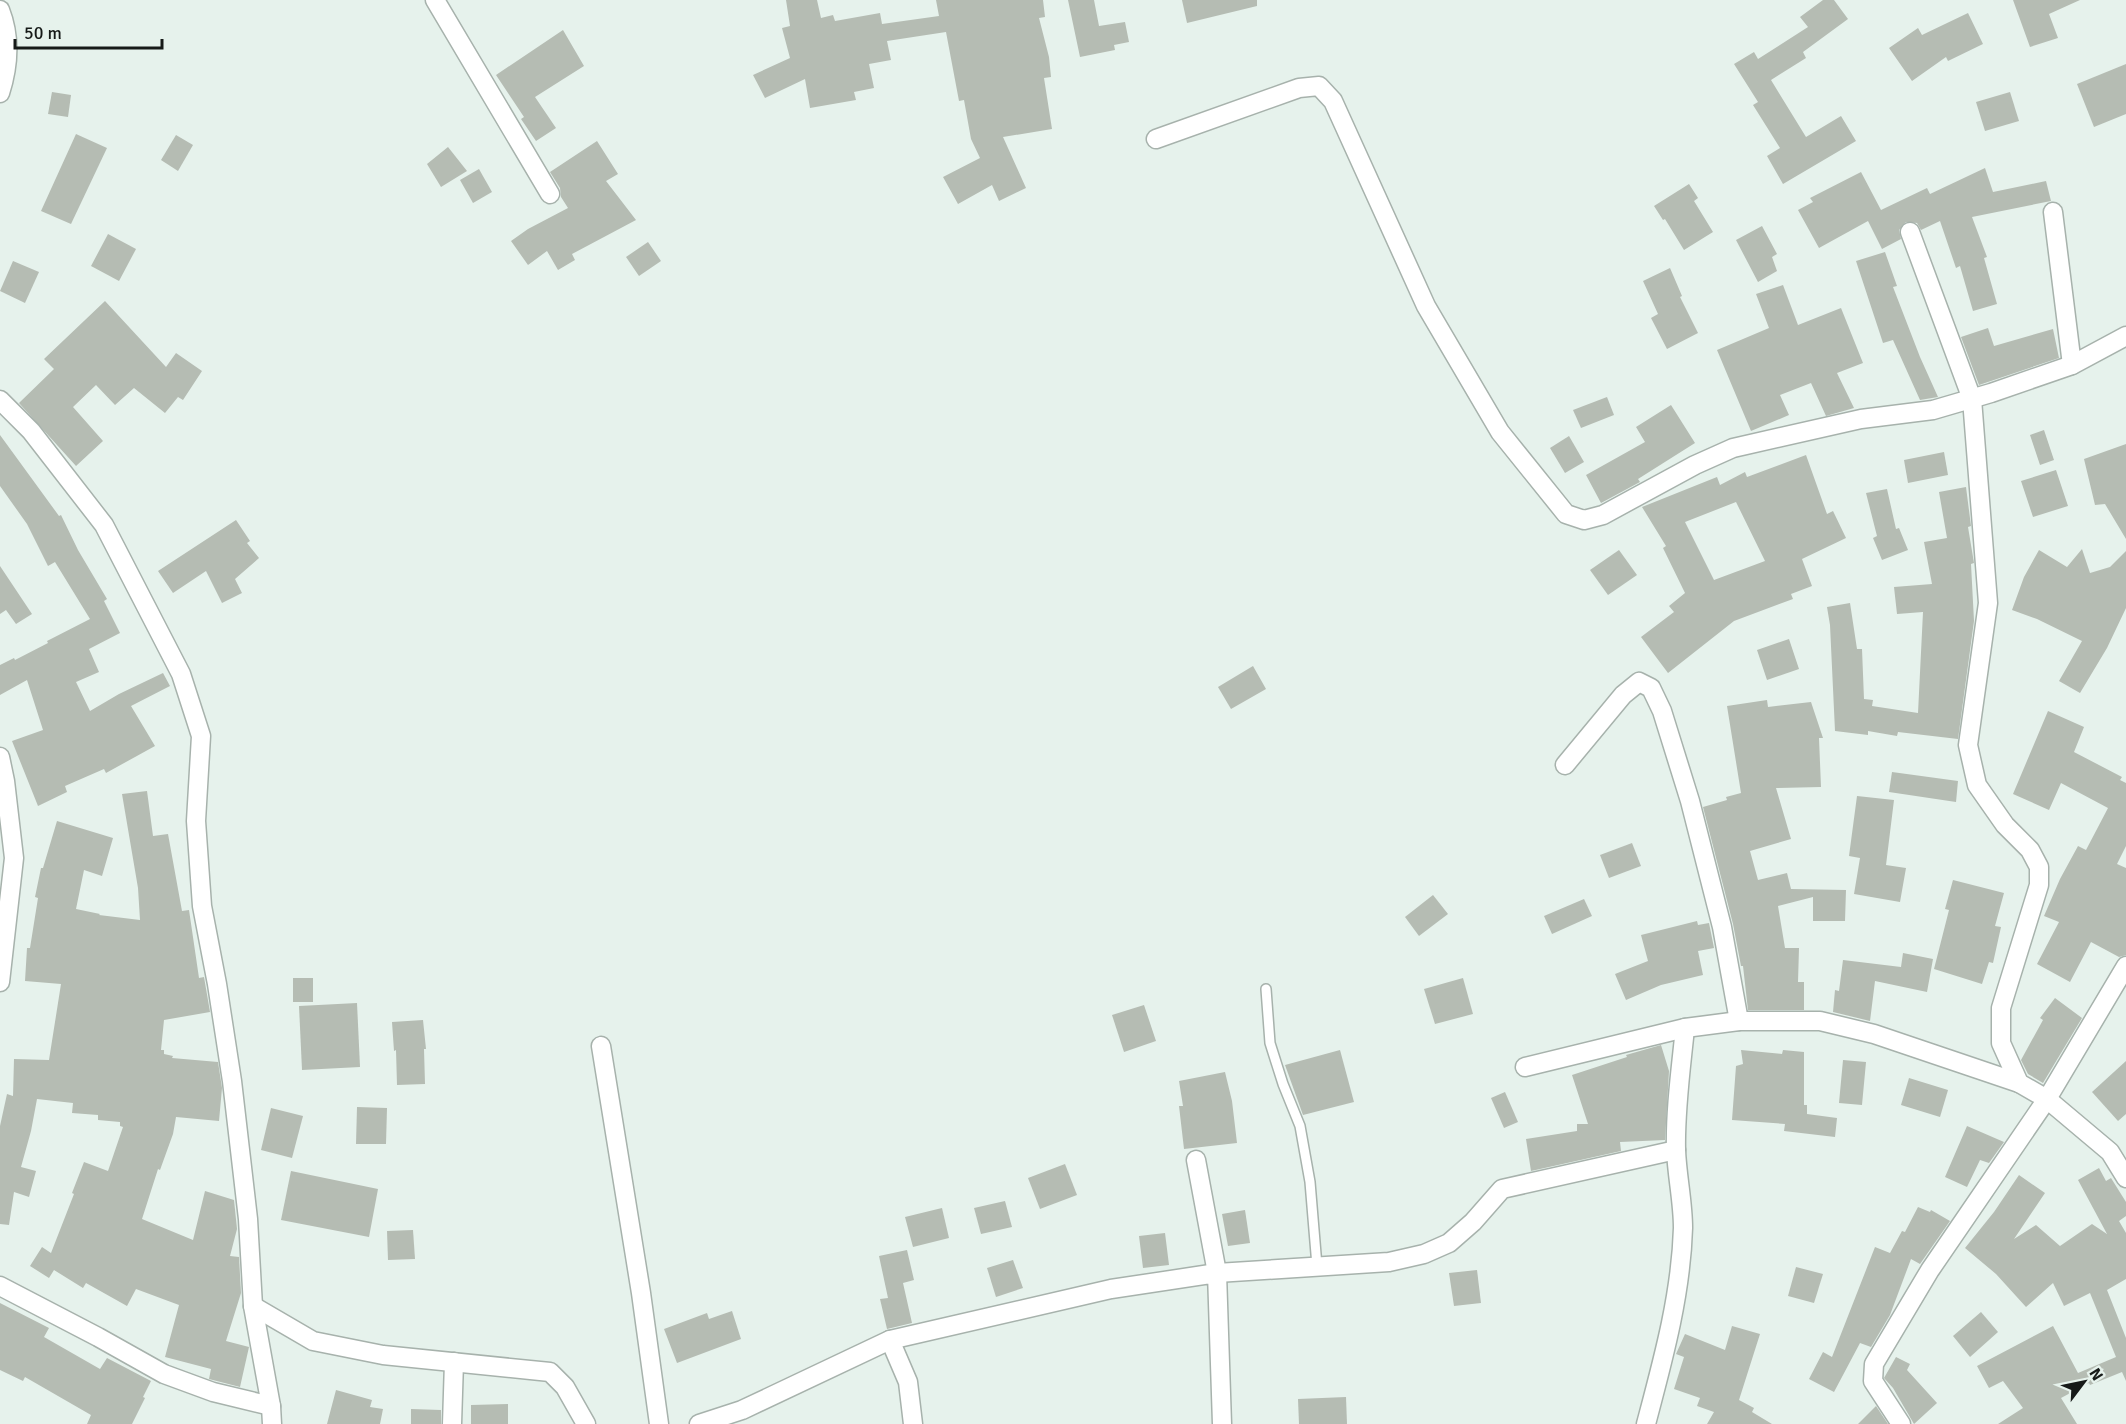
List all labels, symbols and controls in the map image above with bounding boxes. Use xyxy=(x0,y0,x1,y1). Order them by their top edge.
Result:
scale bar xyxy=(15,12,162,50)
text: 50 m xyxy=(24,22,62,44)
north arrow xyxy=(2054,1352,2114,1412)
text: N xyxy=(2084,1365,2107,1385)

